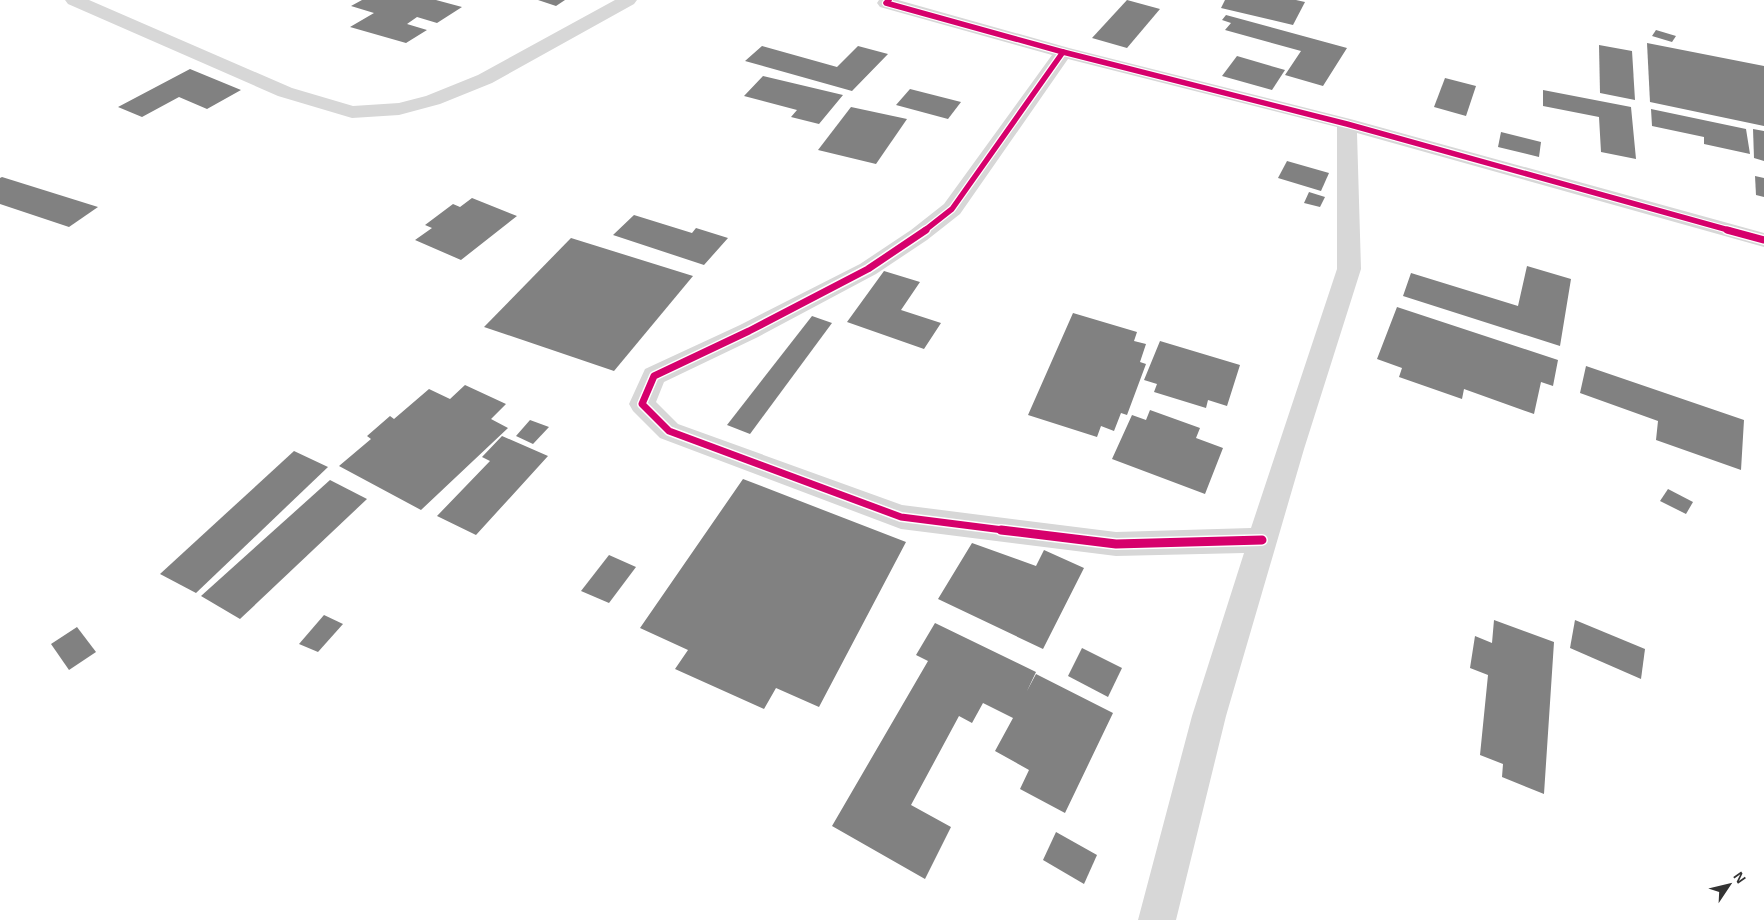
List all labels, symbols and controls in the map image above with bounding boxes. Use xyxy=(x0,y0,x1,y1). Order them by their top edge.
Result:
north arrow xyxy=(1704,860,1754,910)
text: N xyxy=(1730,869,1749,886)

